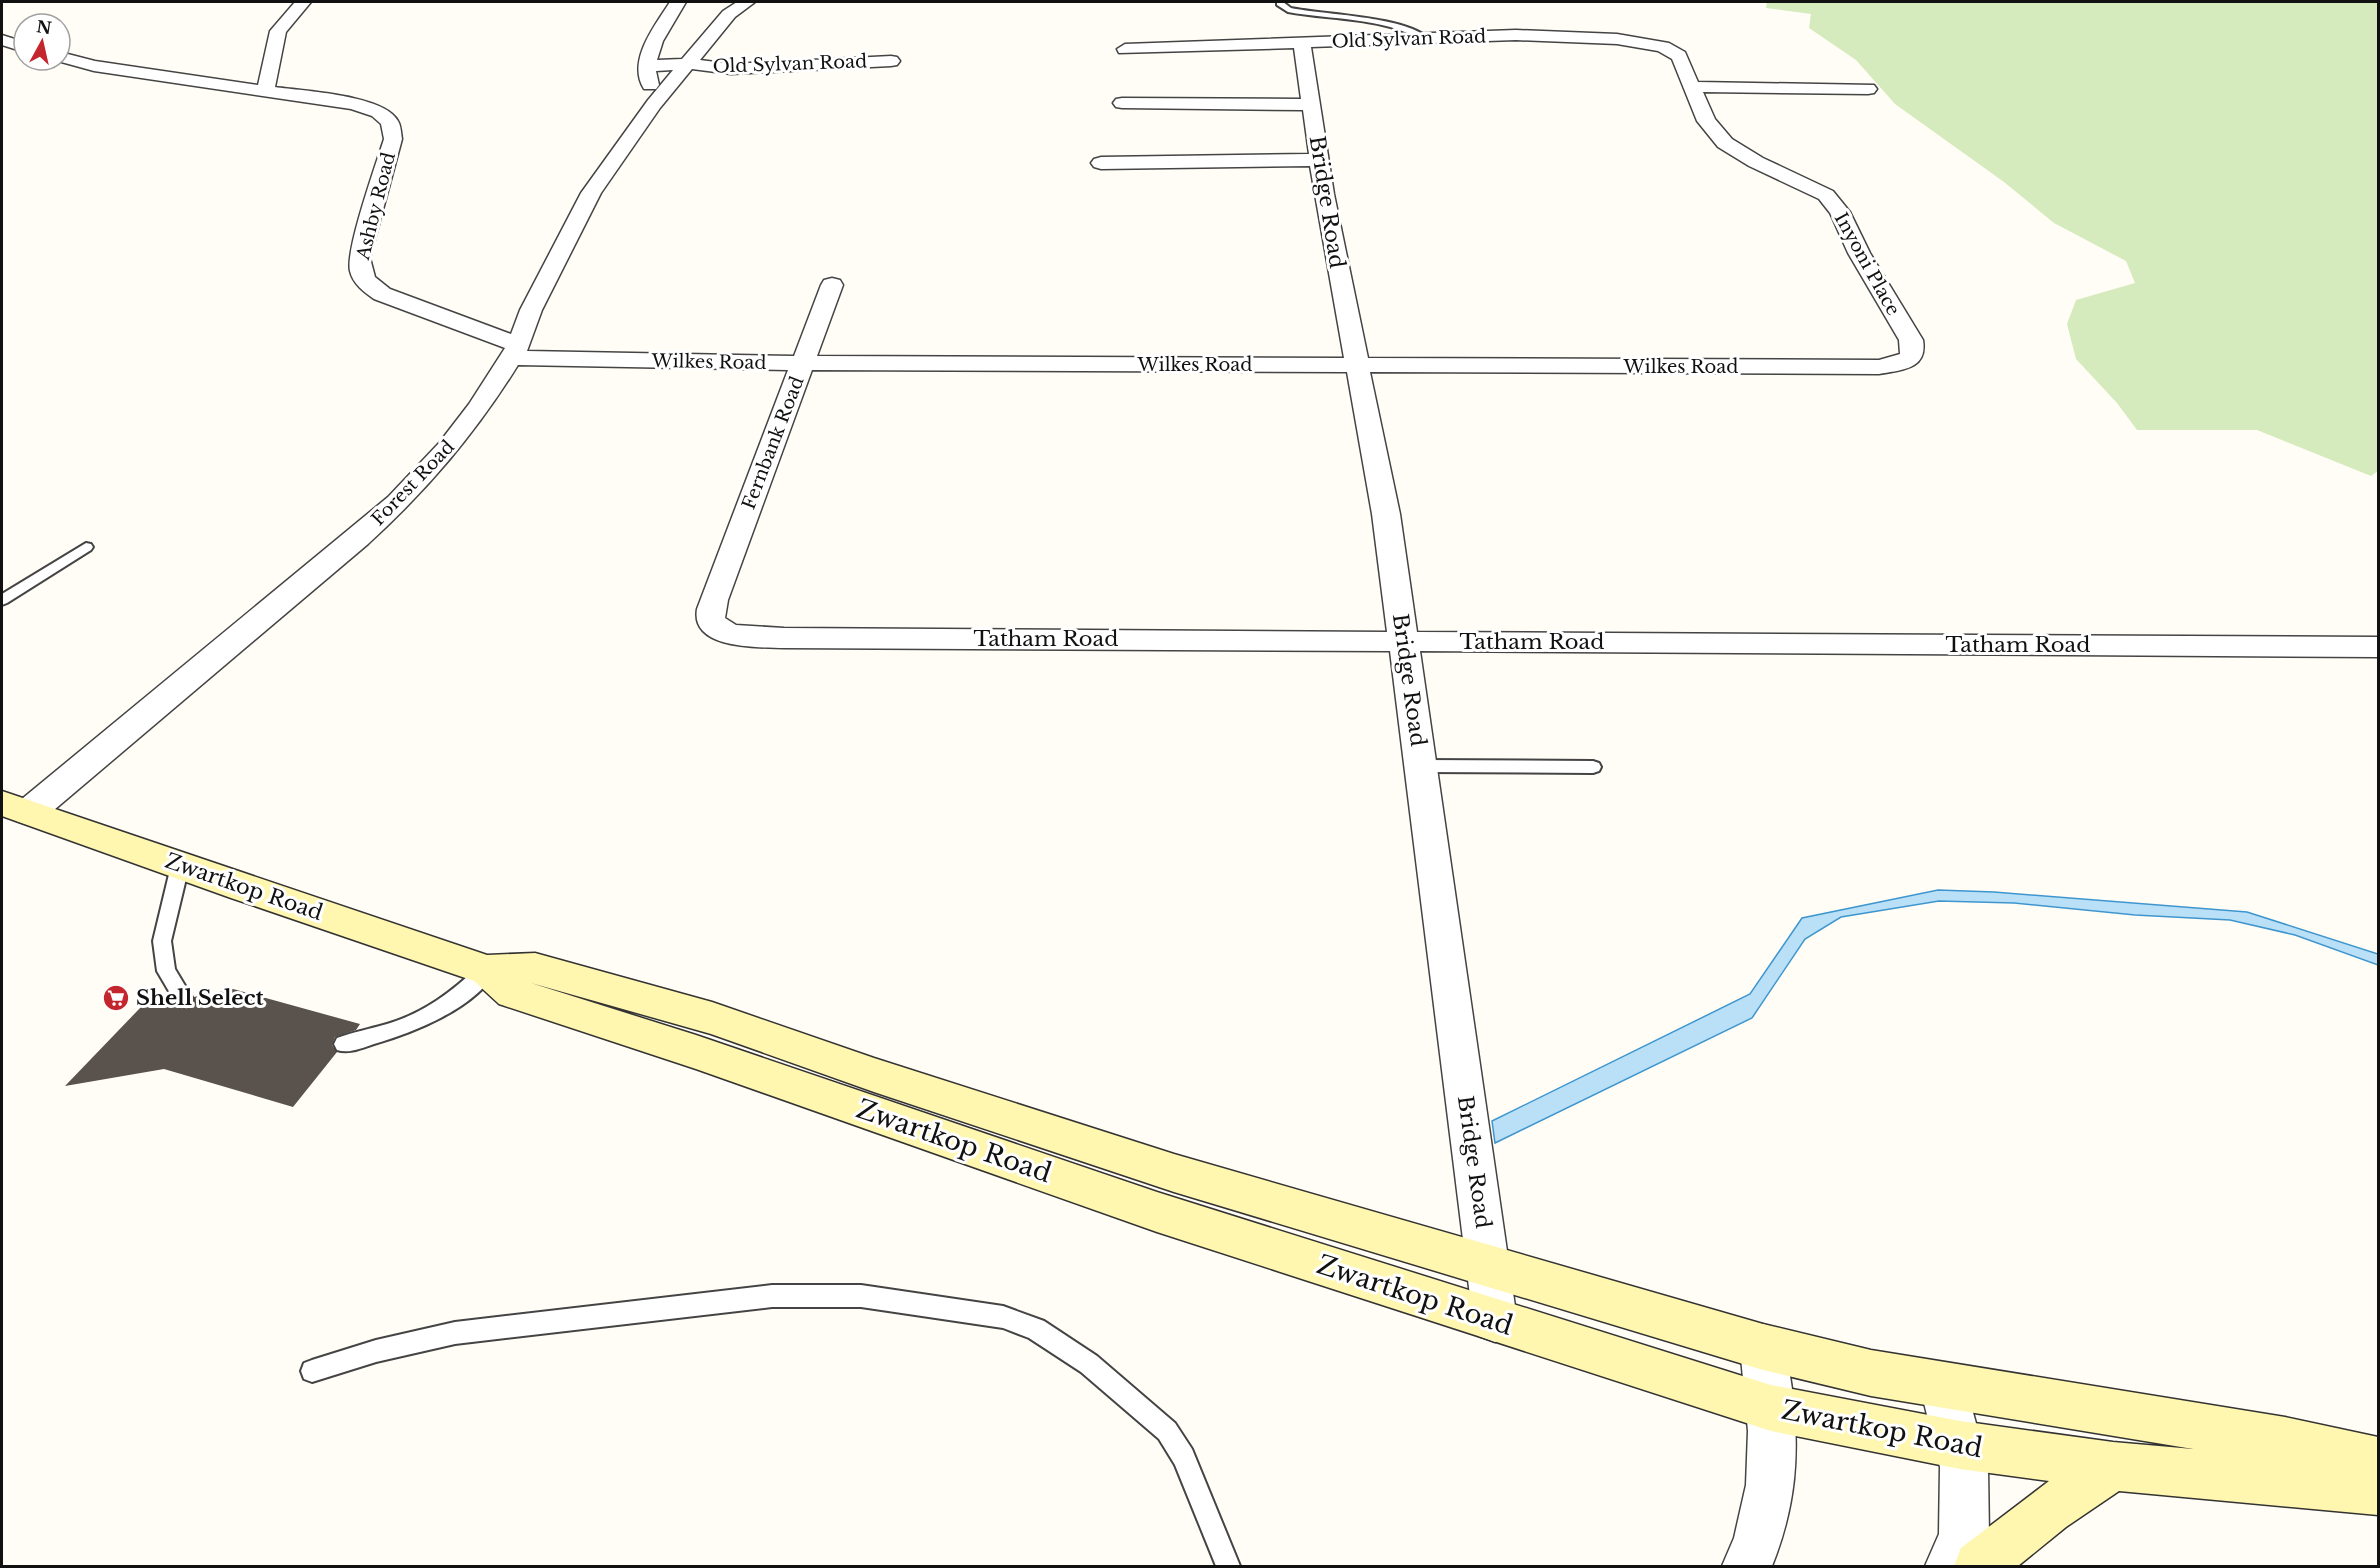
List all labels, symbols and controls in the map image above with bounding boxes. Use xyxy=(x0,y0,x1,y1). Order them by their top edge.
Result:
north arrow xyxy=(12,12,72,72)
text: N xyxy=(35,16,53,38)
street label: Old Sylvan Road xyxy=(1331,25,1487,53)
street label: Old Sylvan Road xyxy=(712,50,868,78)
street label: Bridge Road xyxy=(1304,134,1350,270)
street label: Ashby Road xyxy=(352,150,400,263)
street label: Inyoni Place xyxy=(1830,209,1904,319)
street label: Wilkes Road xyxy=(650,350,767,374)
street label: Wilkes Road xyxy=(1137,354,1252,376)
street label: Wilkes Road xyxy=(1623,356,1738,378)
street label: Fernbank Road xyxy=(738,373,808,513)
street label: Forest Road xyxy=(367,436,459,530)
street label: Bridge Road xyxy=(1387,612,1431,748)
street label: Tatham Road xyxy=(974,626,1118,652)
street label: Tatham Road xyxy=(1460,629,1604,655)
street label: Tatham Road xyxy=(1946,632,2090,658)
street label: Zwartkop Road xyxy=(162,848,326,926)
supermarket icon: Shell Select xyxy=(101,983,131,1013)
place label: Shell Select xyxy=(136,985,264,1011)
street label: Zwartkop Road xyxy=(852,1093,1056,1189)
street label: Bridge Road xyxy=(1452,1094,1496,1230)
street label: Zwartkop Road xyxy=(1313,1248,1517,1342)
street label: Zwartkop Road xyxy=(1779,1394,1985,1464)

